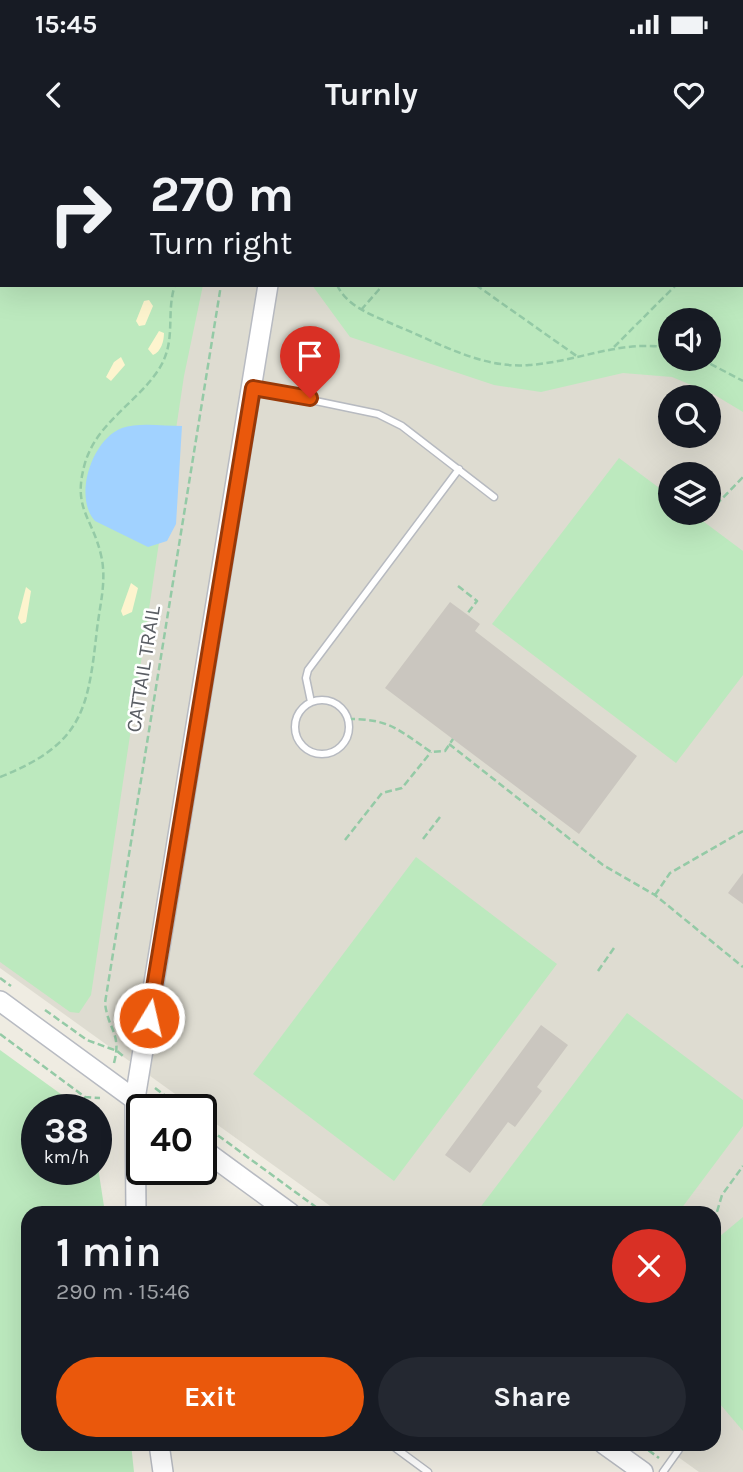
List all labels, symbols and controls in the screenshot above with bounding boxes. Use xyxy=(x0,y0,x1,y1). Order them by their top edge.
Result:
text: 15:45 xyxy=(35,9,97,40)
icon: back xyxy=(35,76,73,114)
text: Turnly xyxy=(325,76,418,113)
icon: heart xyxy=(670,76,708,114)
text: 270 m xyxy=(150,166,294,223)
icon: right xyxy=(35,168,126,259)
text: Turn right xyxy=(150,225,292,262)
map controls xyxy=(658,308,721,525)
button: sound xyxy=(658,308,721,371)
pin xyxy=(280,326,340,398)
icon: arrive xyxy=(291,337,329,375)
button: search xyxy=(658,385,721,448)
button: layers xyxy=(658,462,721,525)
street label: CATTAIL TRAIL xyxy=(121,604,165,734)
position arrow xyxy=(112,981,186,1055)
speed limit sign: 40 xyxy=(126,1094,217,1185)
text: 38 xyxy=(44,1110,89,1151)
text: km/h xyxy=(44,1146,89,1168)
text: 1 min xyxy=(56,1227,161,1277)
button: close xyxy=(612,1229,686,1303)
text: 290 m · 15:46 xyxy=(56,1278,190,1305)
button: Exit xyxy=(56,1357,364,1437)
button: Share xyxy=(378,1357,686,1437)

